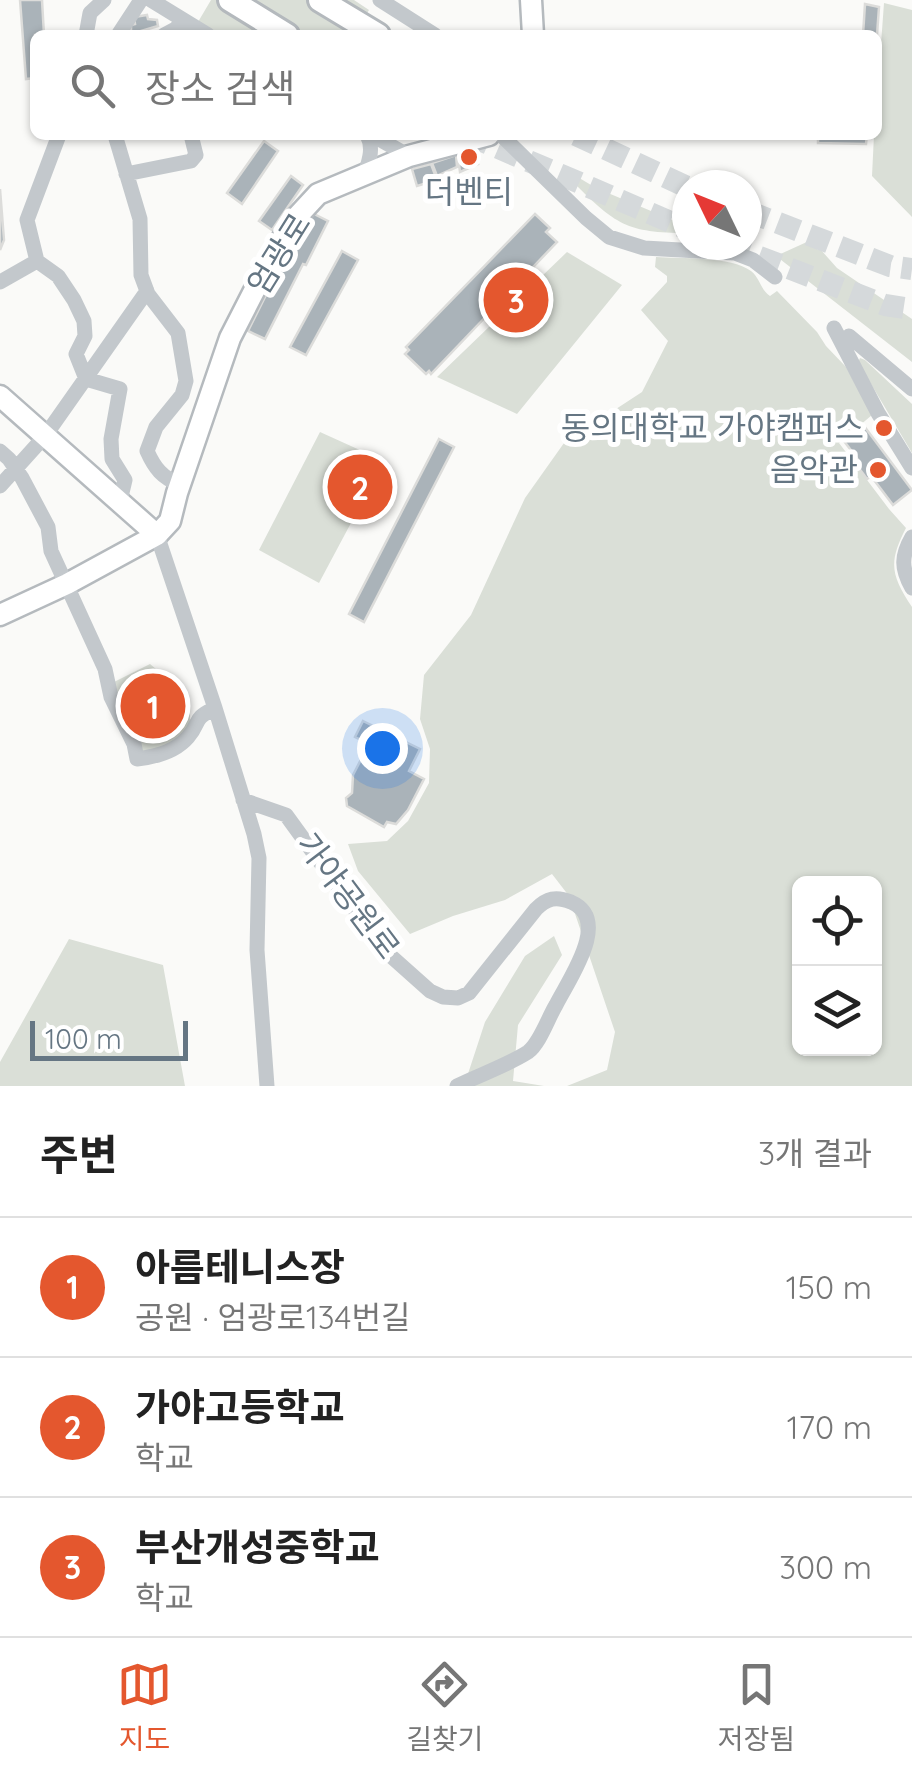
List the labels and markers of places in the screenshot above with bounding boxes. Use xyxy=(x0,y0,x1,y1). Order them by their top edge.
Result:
marker: 더벤티 xyxy=(458,146,480,168)
place label: 더벤티 xyxy=(425,171,513,211)
pin: 3 xyxy=(484,262,548,338)
place label: 동의대학교 가야캠퍼스 xyxy=(561,407,864,447)
marker: 동의대학교 가야캠퍼스 xyxy=(873,417,895,439)
place label: 음악관 xyxy=(770,449,858,489)
pin: 2 xyxy=(328,450,392,524)
marker: 음악관 xyxy=(867,459,889,481)
pin: 1 xyxy=(120,668,186,744)

